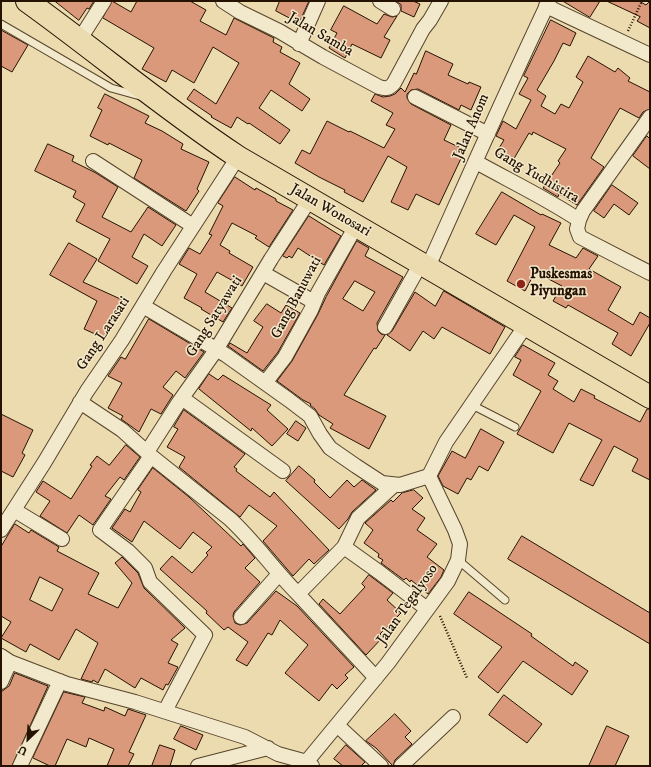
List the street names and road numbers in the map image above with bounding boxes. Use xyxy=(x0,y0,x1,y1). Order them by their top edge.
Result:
street label: Jalan Samba xyxy=(284,9,356,61)
street label: Jalan Anom xyxy=(450,91,494,163)
street label: Gang Yudhistira xyxy=(490,144,582,208)
street label: Jalan Wonosari xyxy=(286,181,374,241)
street label: Gang Banuwati xyxy=(268,254,326,342)
street label: Gang Satyawati xyxy=(183,273,247,361)
street label: Gang Larasati xyxy=(73,294,135,374)
street label: Jalan Tegalyoso xyxy=(373,561,443,649)

